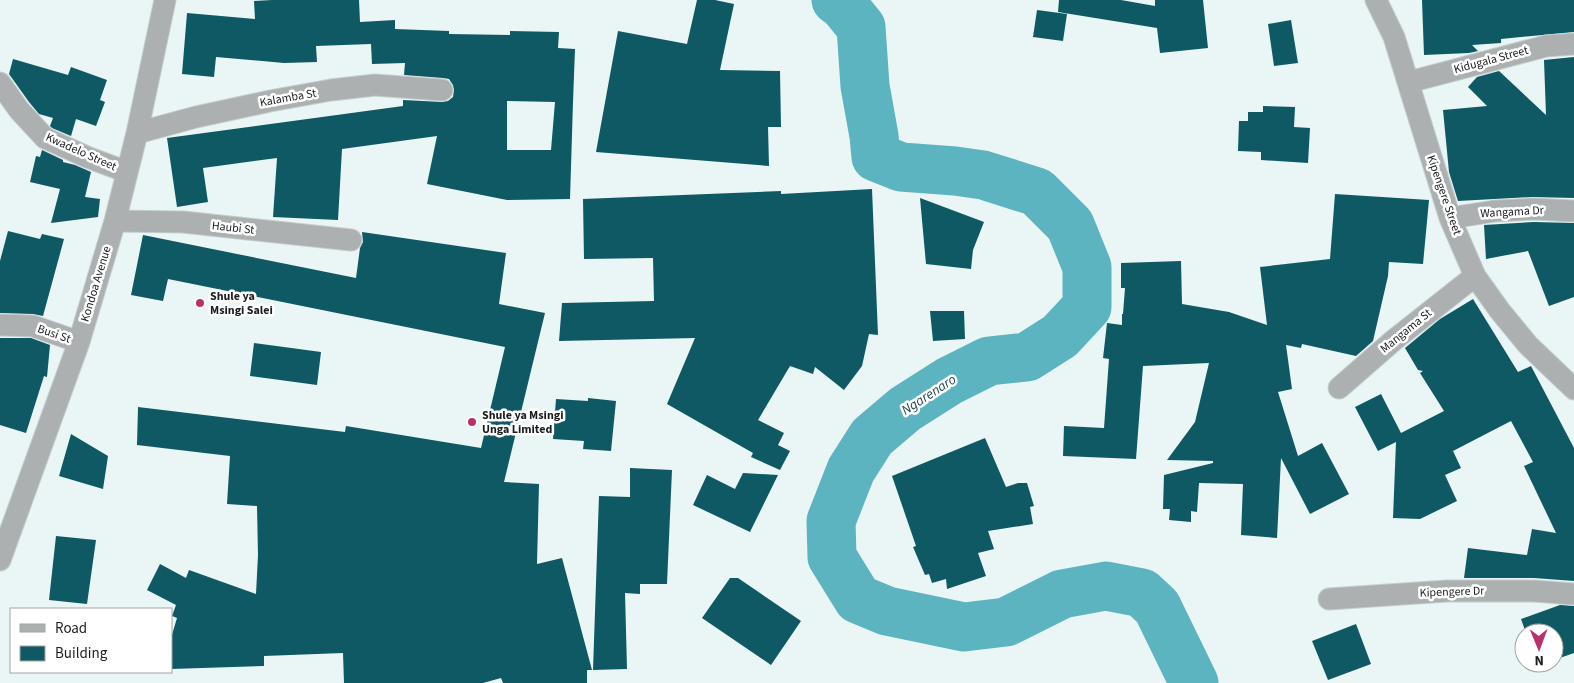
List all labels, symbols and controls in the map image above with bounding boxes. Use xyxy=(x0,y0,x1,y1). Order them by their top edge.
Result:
street label: Kidugala Street xyxy=(1452,42,1530,78)
street label: Kalamba St xyxy=(258,85,318,111)
street label: Kwadelo Street xyxy=(43,129,119,175)
street label: Kipengere Street xyxy=(1422,153,1466,237)
street label: Wangama Dr xyxy=(1480,202,1545,222)
street label: Haubi St xyxy=(211,217,255,239)
street label: Kondoa Avenue xyxy=(76,244,116,324)
place label: Shule ya Msingi Salei xyxy=(210,288,273,319)
marker: Shule ya Msingi Salei xyxy=(194,297,206,309)
street label: Mangama St xyxy=(1377,305,1435,357)
street label: Busi St xyxy=(35,320,73,348)
water label: Ngarenaro xyxy=(898,370,960,420)
place label: Shule ya Msingi Unga Limited xyxy=(482,407,563,438)
marker: Shule ya Msingi Unga Limited xyxy=(466,416,478,428)
street label: Kipengere Dr xyxy=(1419,582,1486,602)
legend xyxy=(10,608,172,673)
text: Road xyxy=(55,618,87,639)
north arrow xyxy=(1514,623,1564,673)
text: Building xyxy=(55,643,108,664)
text: N xyxy=(1534,650,1544,670)

